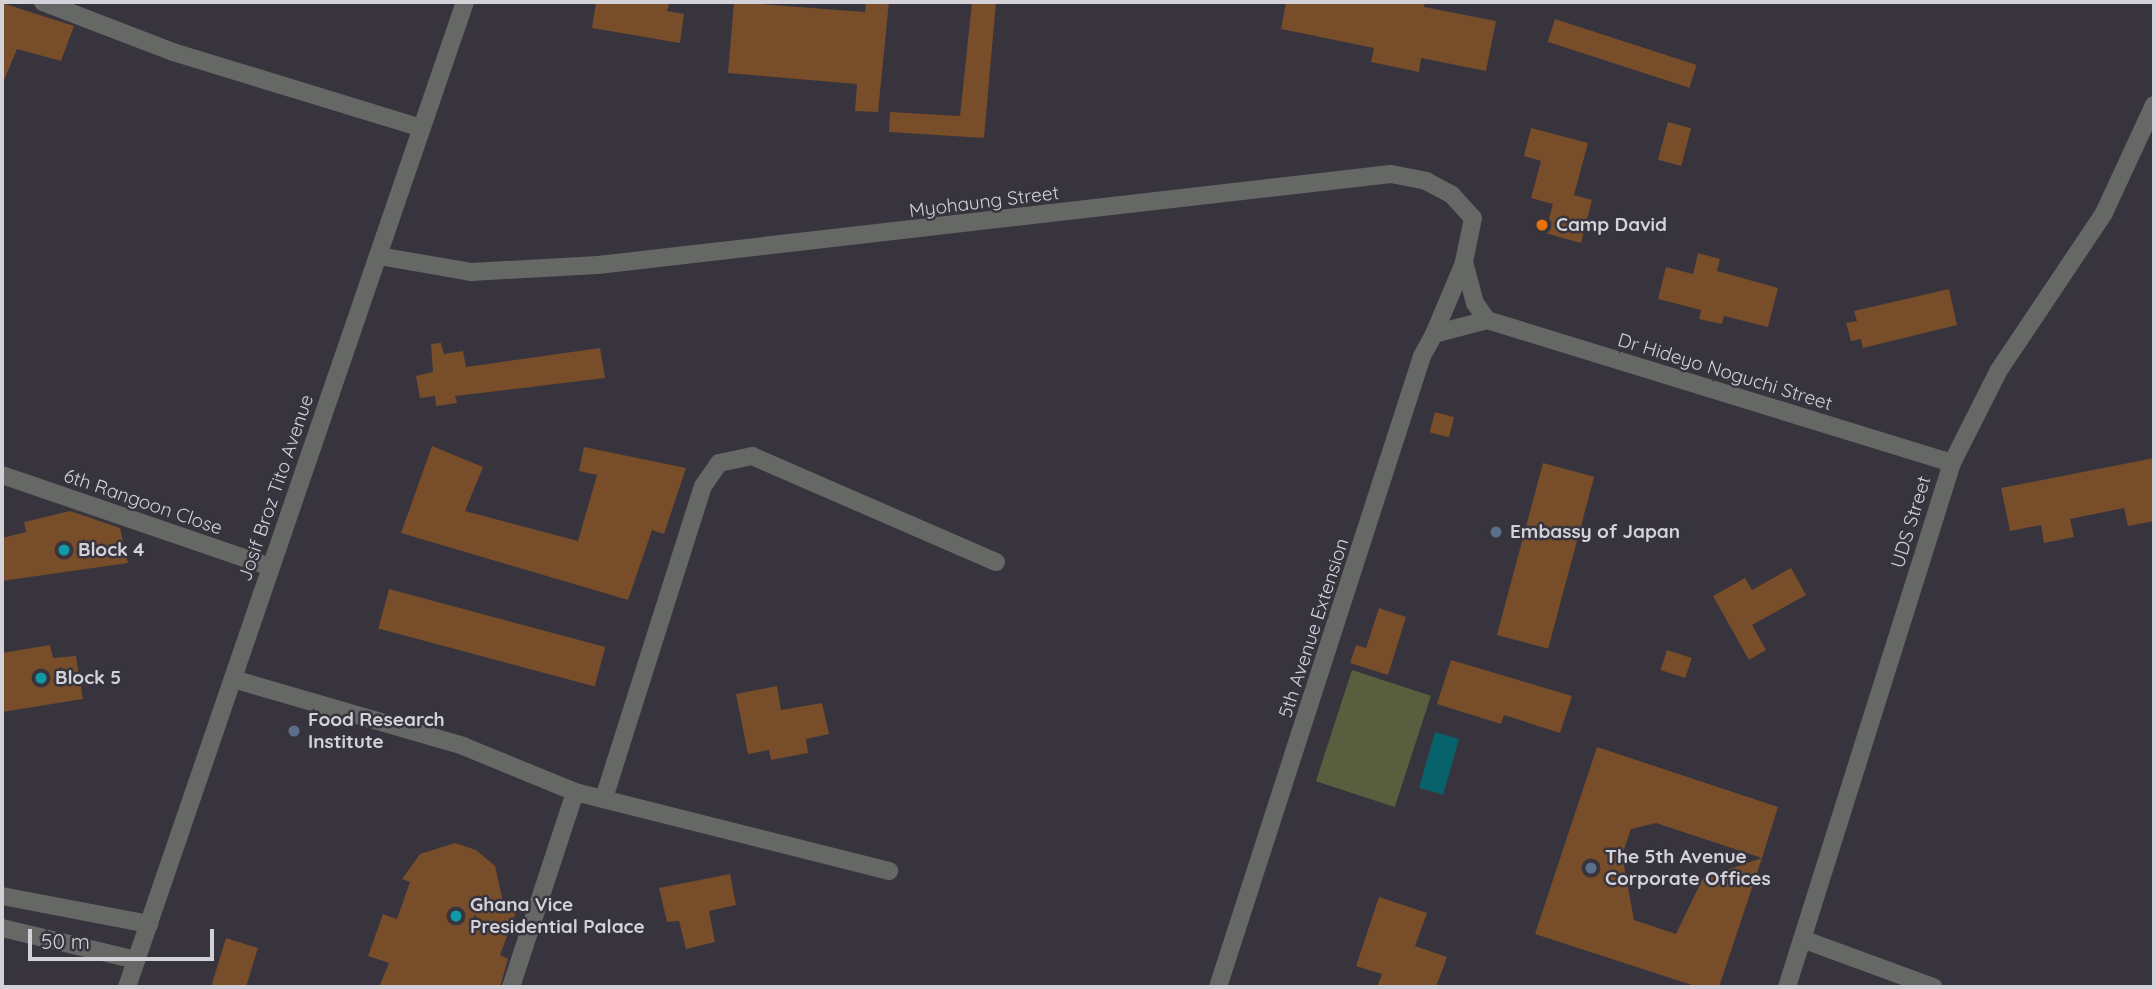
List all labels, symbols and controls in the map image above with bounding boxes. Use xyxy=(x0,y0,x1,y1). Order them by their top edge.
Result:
street label: Myohaung Street xyxy=(908,181,1060,223)
place label: Camp David xyxy=(1556,214,1667,236)
marker: Camp David xyxy=(1534,217,1550,233)
street label: Dr Hideyo Noguchi Street xyxy=(1615,328,1835,416)
street label: Josif Broz Tito Avenue xyxy=(233,392,319,584)
street label: 6th Rangoon Close xyxy=(61,464,225,540)
street label: UDS Street xyxy=(1886,473,1936,571)
place label: Embassy of Japan xyxy=(1510,521,1680,543)
marker: Embassy of Japan xyxy=(1488,524,1504,540)
street label: 5th Avenue Extension xyxy=(1274,535,1354,721)
place label: Block 4 xyxy=(78,539,144,561)
marker: Block 4 xyxy=(56,542,72,558)
place label: Block 5 xyxy=(55,667,121,689)
marker: Block 5 xyxy=(33,670,49,686)
place label: Food Research Institute xyxy=(308,709,445,753)
marker: Food Research Institute xyxy=(286,723,302,739)
place label: The 5th Avenue Corporate Offices xyxy=(1605,846,1771,890)
marker: The 5th Avenue Corporate Offices xyxy=(1583,860,1599,876)
place label: Ghana Vice Presidential Palace xyxy=(470,894,645,938)
marker: Ghana Vice Presidential Palace xyxy=(448,908,464,924)
scale bar xyxy=(32,916,217,960)
text: 50 m xyxy=(41,928,90,954)

